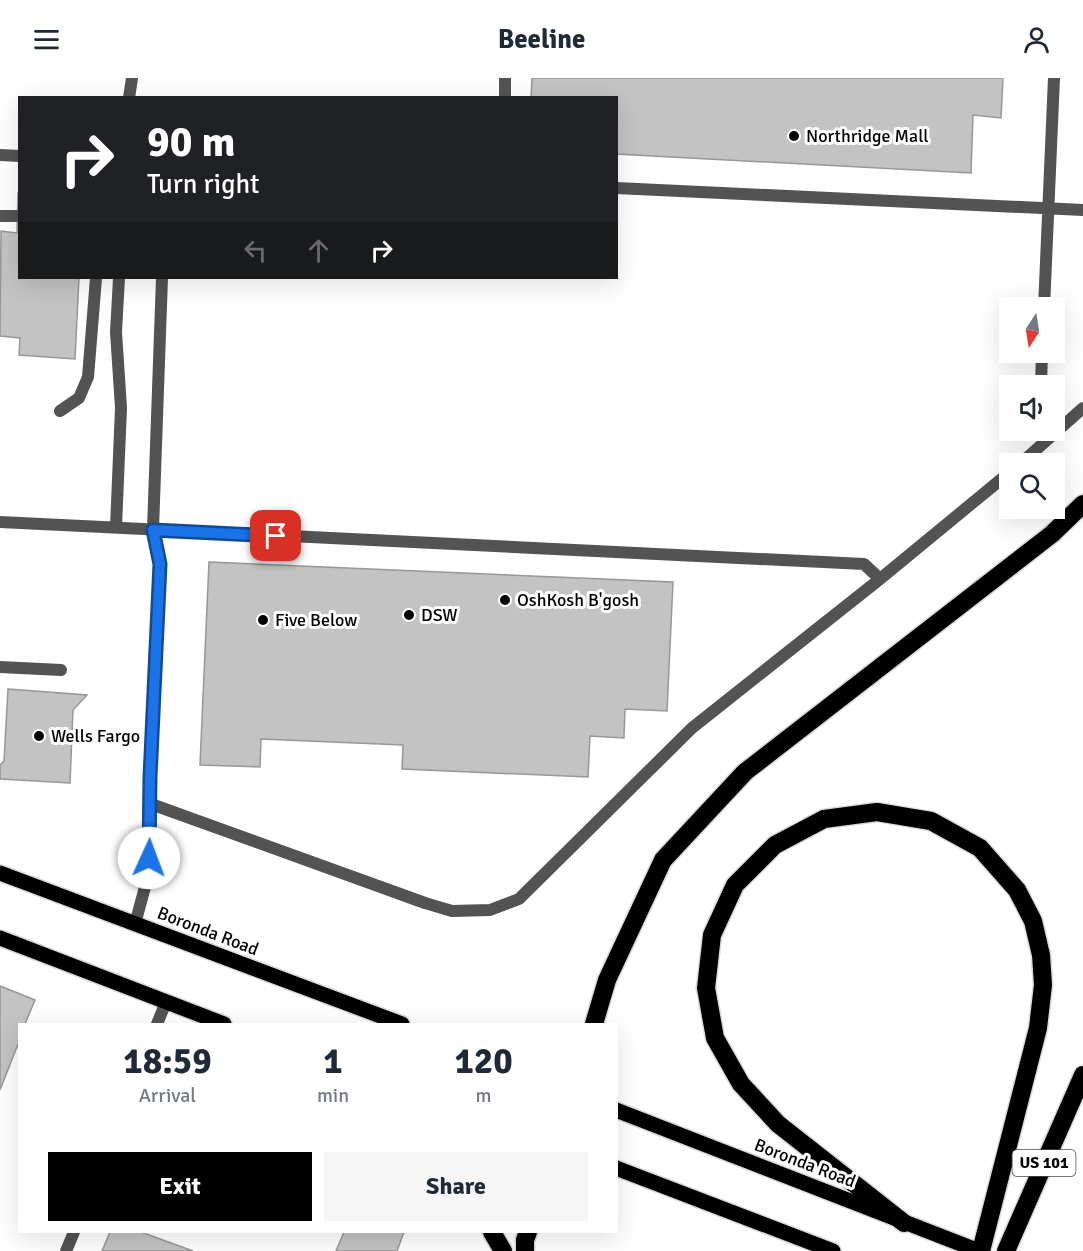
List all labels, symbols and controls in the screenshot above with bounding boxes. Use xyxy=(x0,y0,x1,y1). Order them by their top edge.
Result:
icon: menu xyxy=(30,23,63,56)
text: Beeline xyxy=(498,23,585,56)
icon: person xyxy=(1020,23,1053,56)
text: 90 m xyxy=(147,117,236,168)
icon: right xyxy=(48,120,126,198)
place label: Northridge Mall xyxy=(806,125,929,147)
marker: Northridge Mall xyxy=(787,129,801,143)
text: Turn right xyxy=(147,168,260,201)
icon: left xyxy=(239,234,272,267)
icon: ahead xyxy=(302,234,335,267)
icon: right xyxy=(365,234,398,267)
north arrow xyxy=(999,297,1065,363)
map controls xyxy=(999,297,1065,519)
button: sound xyxy=(999,375,1065,441)
button: search xyxy=(999,453,1065,519)
pin xyxy=(250,510,301,561)
icon: arrive xyxy=(259,519,292,552)
place label: OshKosh B'gosh xyxy=(517,589,639,611)
marker: OshKosh B'gosh xyxy=(498,593,512,607)
place label: DSW xyxy=(421,604,458,626)
marker: DSW xyxy=(402,608,416,622)
place label: Five Below xyxy=(275,609,357,631)
marker: Five Below xyxy=(256,613,270,627)
place label: Wells Fargo xyxy=(51,725,140,747)
marker: Wells Fargo xyxy=(32,729,46,743)
position arrow xyxy=(117,826,181,890)
street label: Boronda Road xyxy=(154,902,262,960)
text: 18:59 xyxy=(123,1039,212,1084)
text: 1 xyxy=(323,1039,343,1084)
text: 120 xyxy=(454,1039,513,1084)
text: Arrival xyxy=(139,1083,196,1108)
text: min xyxy=(317,1083,349,1108)
text: m xyxy=(476,1083,492,1108)
street label: Boronda Road xyxy=(751,1134,859,1192)
road number: US 101 xyxy=(1012,1150,1076,1176)
button: Exit xyxy=(48,1152,312,1221)
button: Share xyxy=(324,1152,588,1221)

